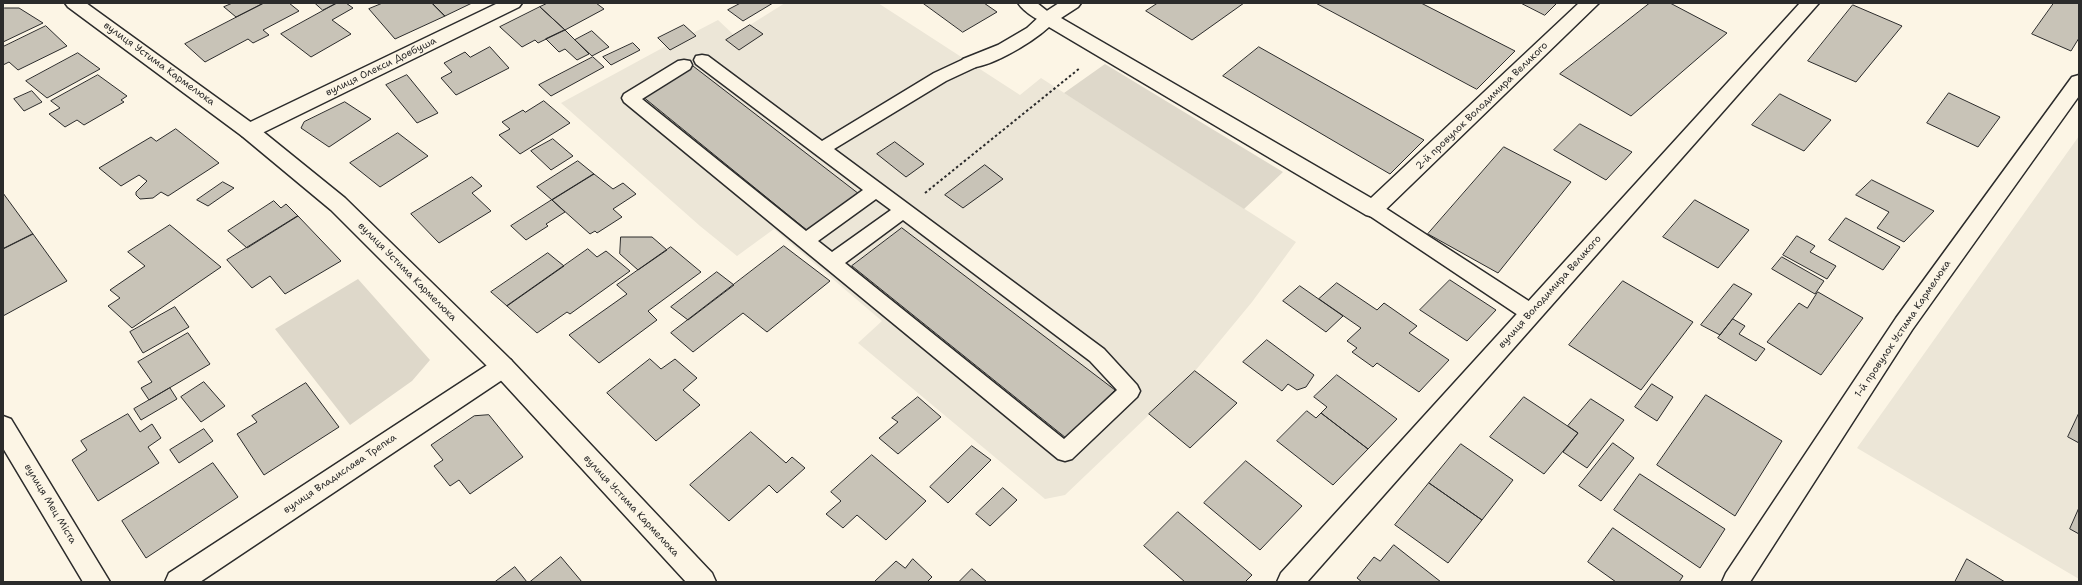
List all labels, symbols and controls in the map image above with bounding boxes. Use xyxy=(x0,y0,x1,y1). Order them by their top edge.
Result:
street label: вулиця Устима Кармелюка xyxy=(101,20,217,108)
street label: вулиця Олекси Довбуша xyxy=(324,35,438,99)
street label: 2-й провулок Володимира Великого xyxy=(1413,40,1551,172)
street label: вулиця Устима Кармелюка xyxy=(355,220,459,324)
street label: вулиця Володимира Великого xyxy=(1496,233,1604,351)
street label: 1-й провулок Устима Кармелюка xyxy=(1852,258,1954,400)
street label: вулиця Владислава Трепка xyxy=(281,432,399,516)
street label: вулиця Устима Кармелюка xyxy=(581,453,681,559)
street label: вулиця Мец Міста xyxy=(21,462,79,546)

